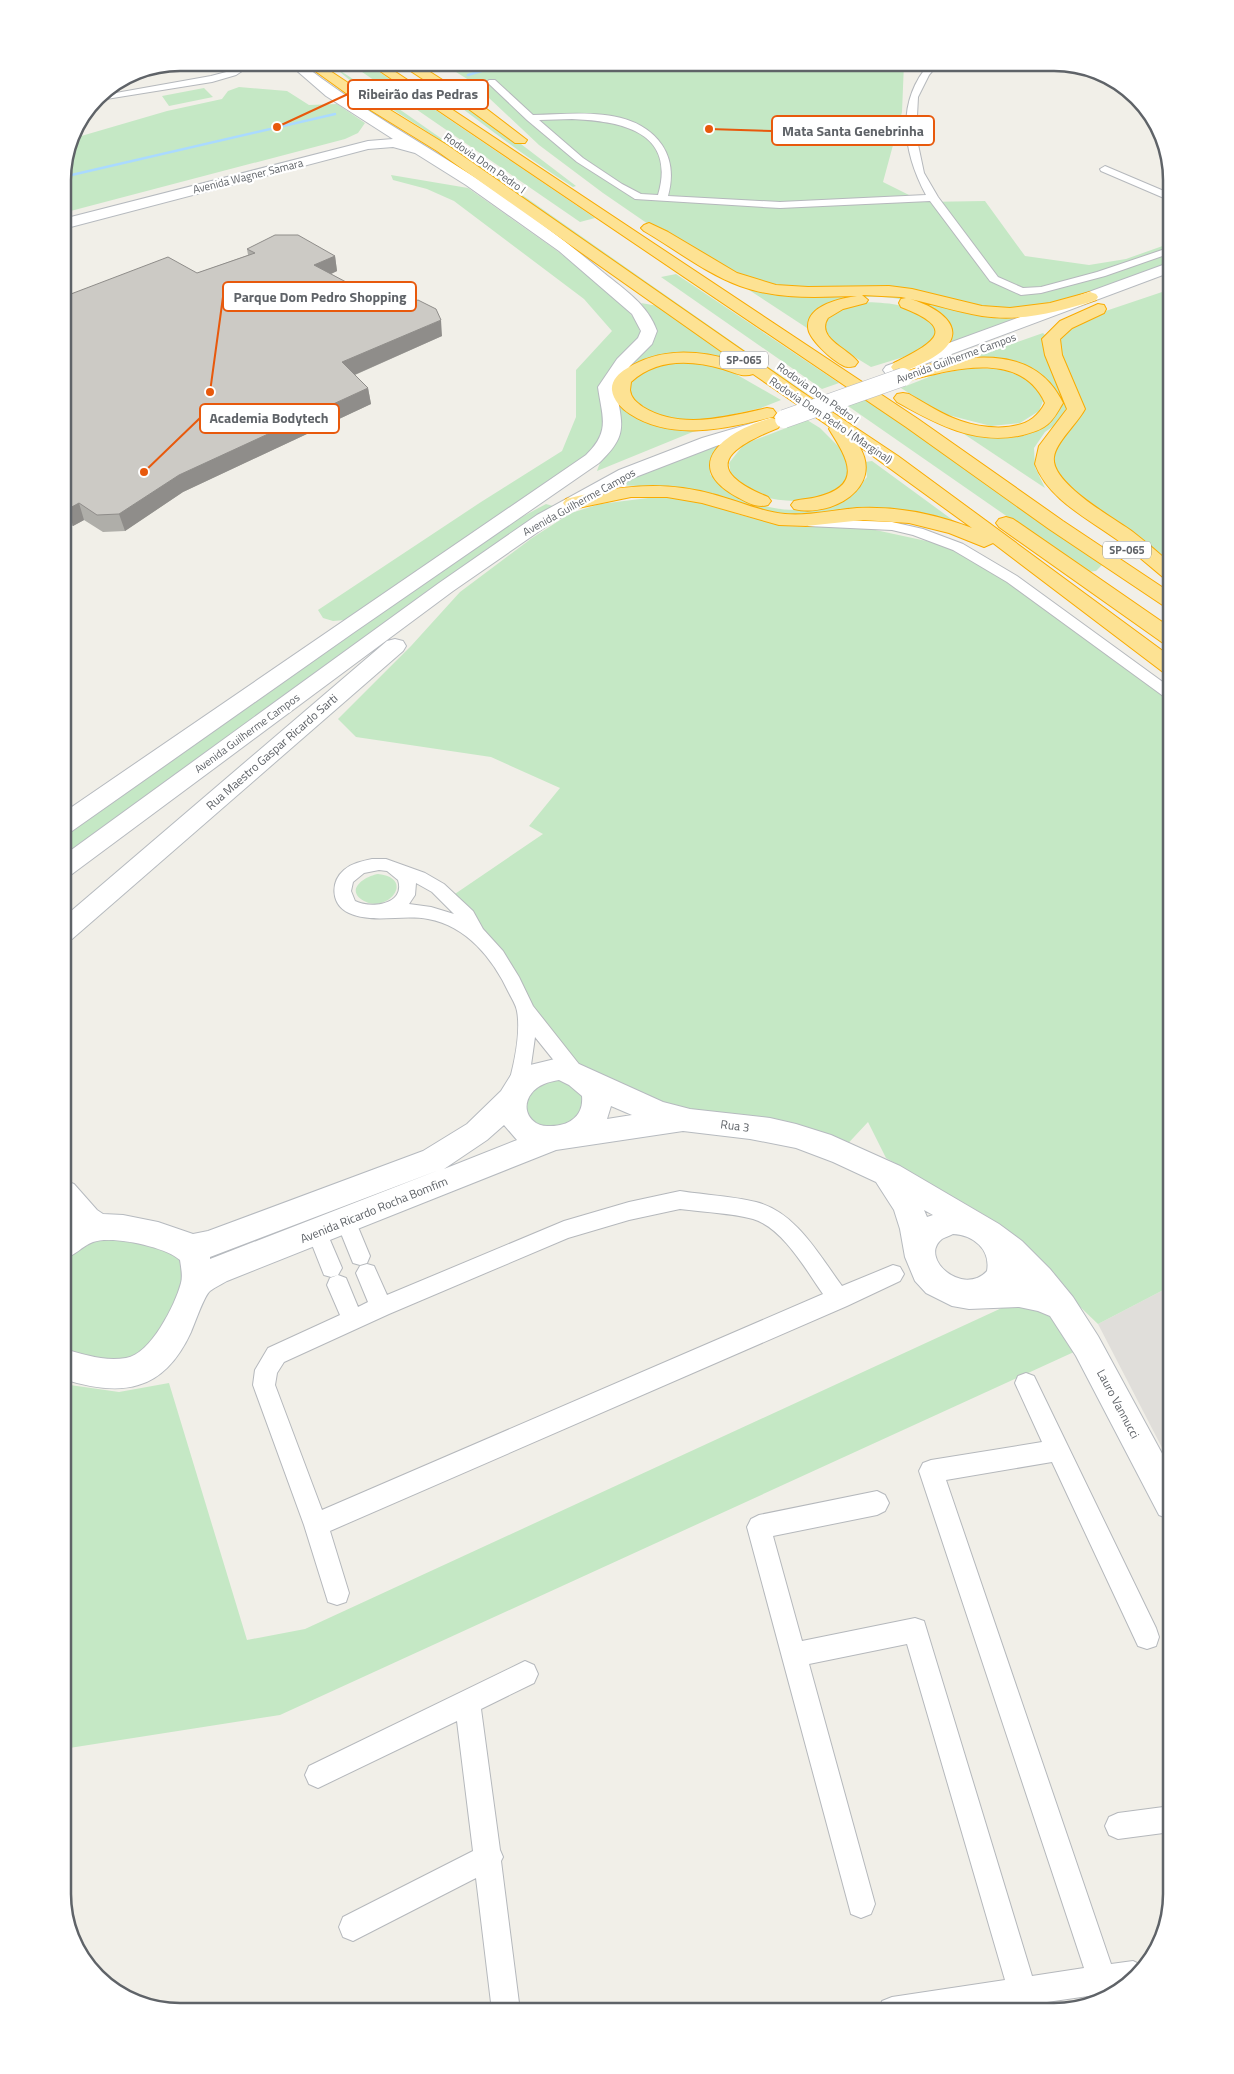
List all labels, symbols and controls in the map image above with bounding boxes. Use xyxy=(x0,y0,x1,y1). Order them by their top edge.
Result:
callout: Ribeirão das Pedras xyxy=(348,80,488,109)
text: Ribeirão das Pedras xyxy=(358,83,478,104)
callout: Mata Santa Genebrinha xyxy=(772,116,934,145)
text: Mata Santa Genebrinha xyxy=(782,120,924,141)
street label: Rodovia Dom Pedro I xyxy=(441,129,529,197)
street label: Avenida Wagner Samara xyxy=(191,154,305,197)
callout: Parque Dom Pedro Shopping xyxy=(223,282,416,311)
text: Parque Dom Pedro Shopping xyxy=(234,286,407,307)
street label: Avenida Guilherme Campos xyxy=(894,329,1018,387)
road number: SP-065 xyxy=(720,352,768,368)
street label: Rodovia Dom Pedro I xyxy=(774,359,862,427)
street label: Rodovia Dom Pedro I (Marginal) xyxy=(766,373,896,467)
callout: Academia Bodytech xyxy=(200,404,339,433)
text: Academia Bodytech xyxy=(209,407,329,428)
street label: Avenida Guilherme Campos xyxy=(520,464,638,540)
road number: SP-065 xyxy=(1103,542,1151,558)
street label: Avenida Guilherme Campos xyxy=(191,689,303,777)
street label: Rua Maestro Gaspar Ricardo Sarti xyxy=(201,689,342,814)
street label: Rua 3 xyxy=(719,1114,751,1137)
street label: Avenida Ricardo Rocha Bomfim xyxy=(297,1171,450,1248)
street label: Lauro Vannucci xyxy=(1092,1366,1145,1442)

